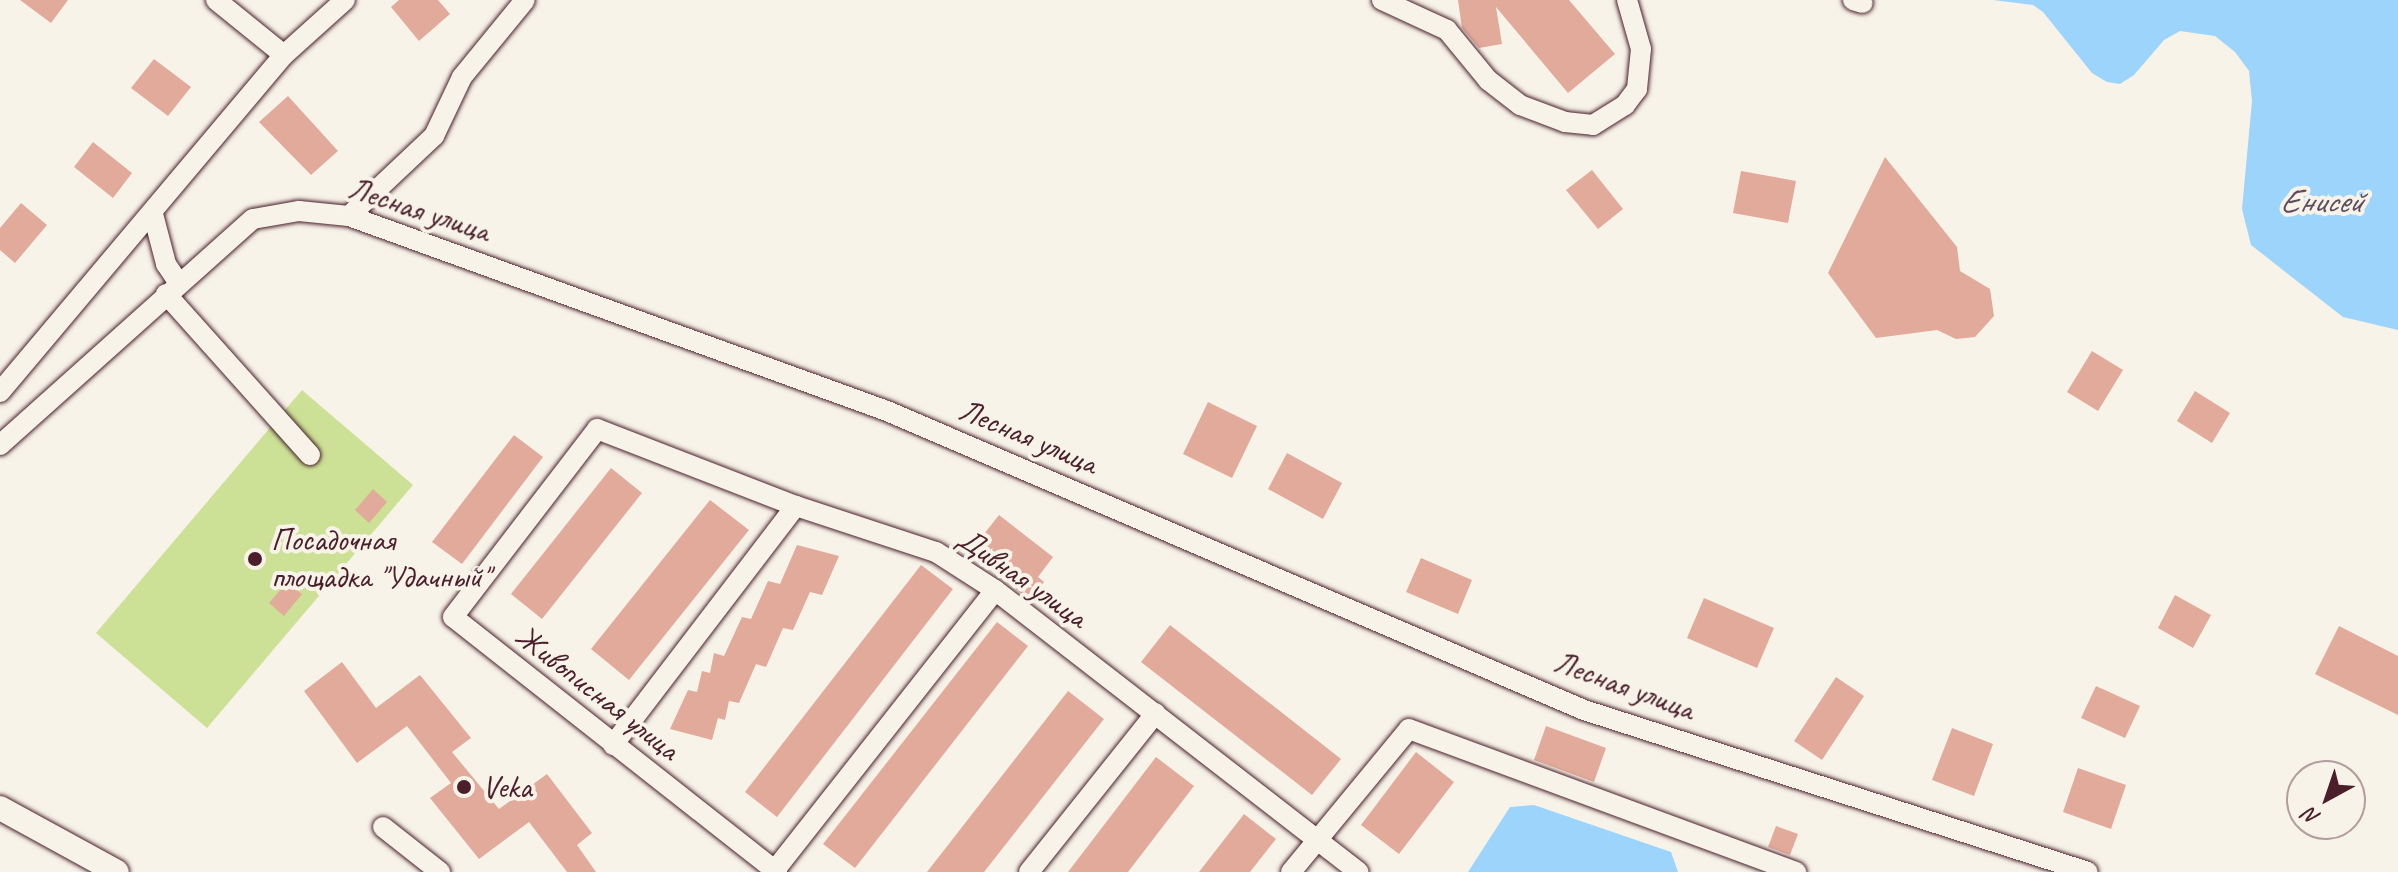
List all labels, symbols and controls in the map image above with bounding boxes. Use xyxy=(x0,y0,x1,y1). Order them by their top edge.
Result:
street label: Лесная улица xyxy=(343,169,495,251)
water label: Енисей xyxy=(2280,181,2362,221)
street label: Лесная улица xyxy=(953,391,1103,483)
street label: Дивная улица xyxy=(950,519,1094,637)
place label: Посадочная площадка "Удачный" xyxy=(271,522,489,597)
marker: Посадочная площадка "Удачный" xyxy=(246,550,264,568)
street label: Живописная улица xyxy=(506,616,688,770)
street label: Лесная улица xyxy=(1549,643,1699,729)
north arrow xyxy=(2286,760,2366,840)
place label: Veka xyxy=(482,768,532,806)
marker: Veka xyxy=(453,776,475,798)
text: N xyxy=(2298,802,2326,832)

